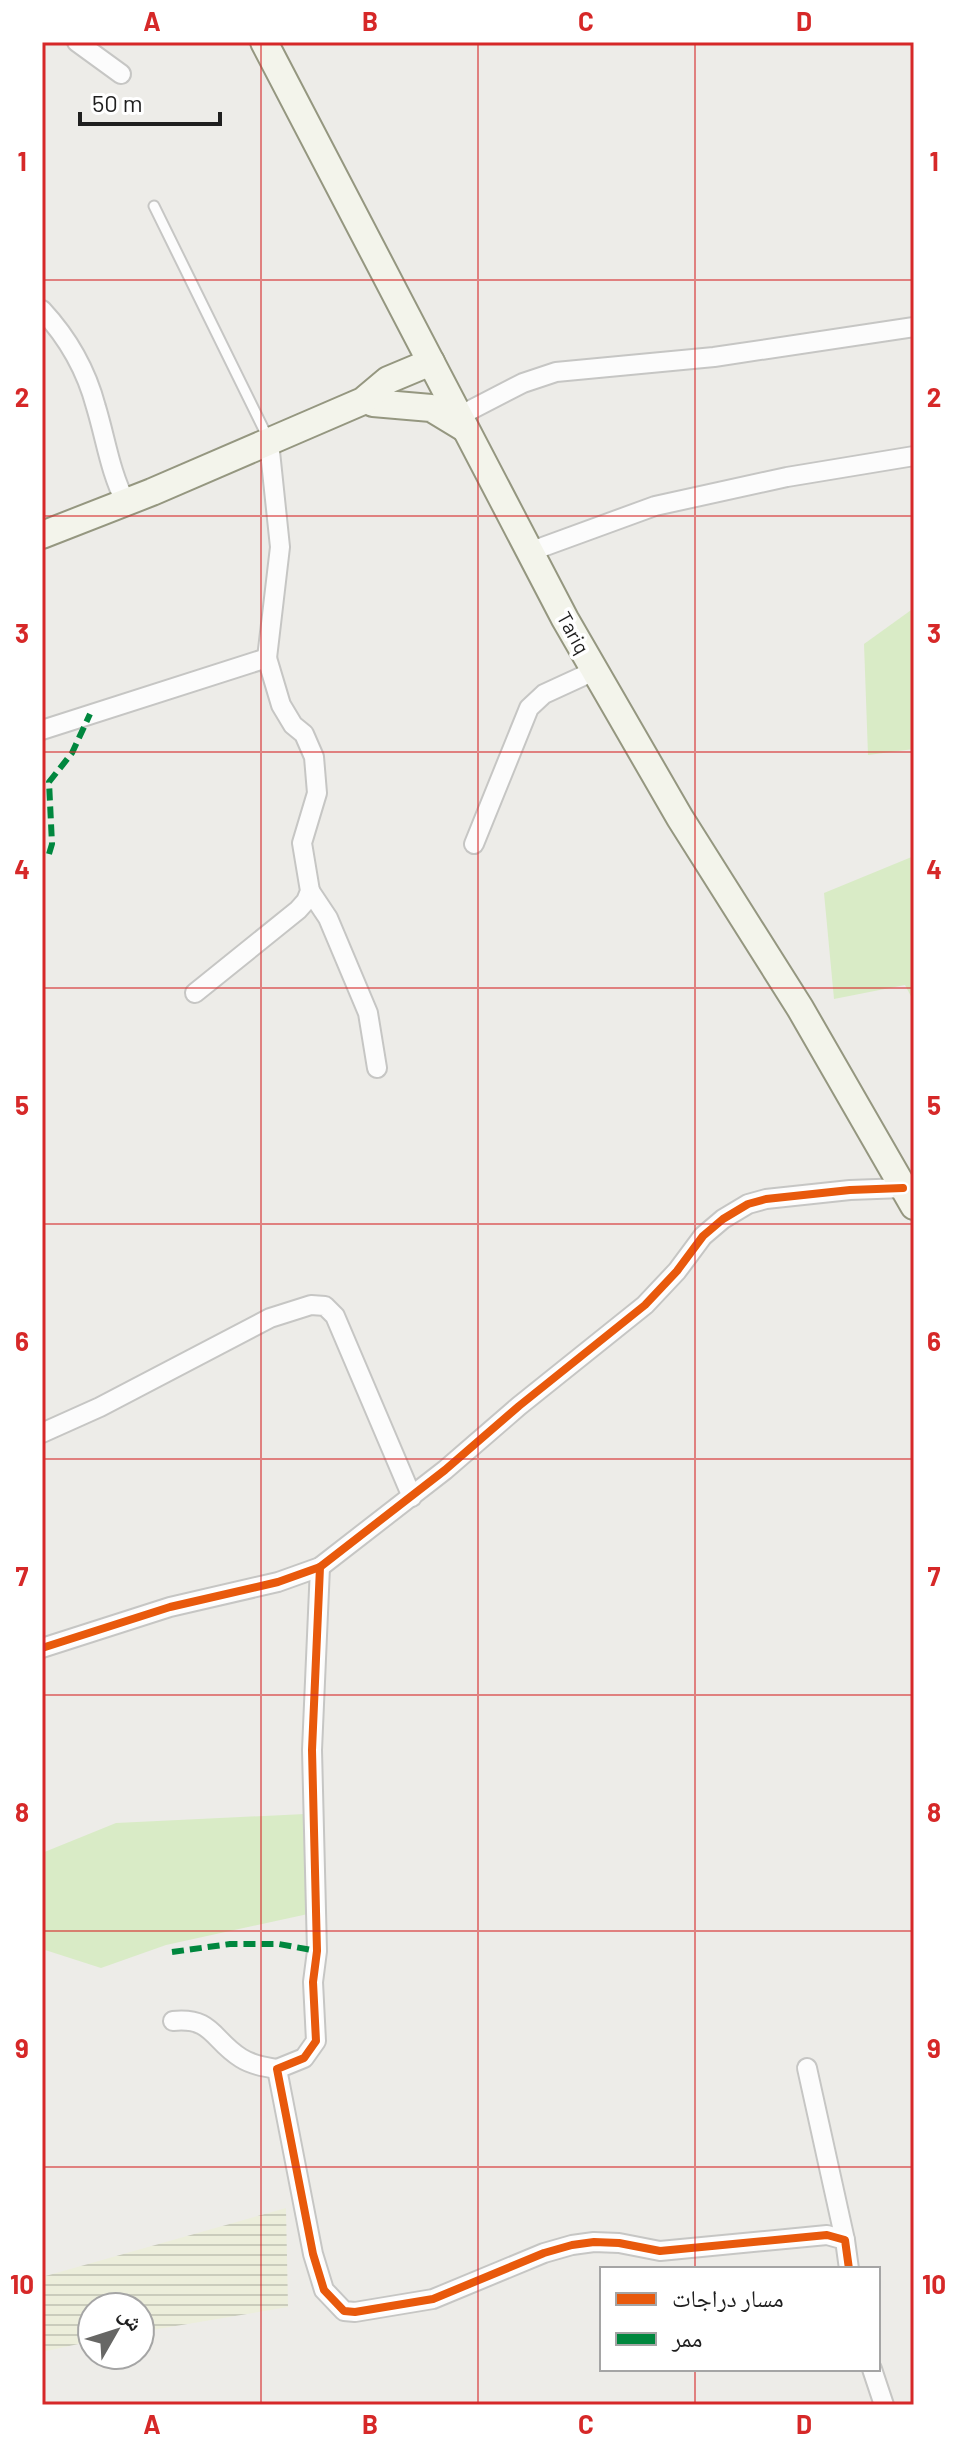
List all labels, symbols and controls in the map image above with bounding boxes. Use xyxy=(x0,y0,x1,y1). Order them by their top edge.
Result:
text: A xyxy=(143,5,161,36)
text: B xyxy=(362,5,378,36)
text: C xyxy=(578,5,594,36)
text: D xyxy=(796,5,812,36)
scale bar xyxy=(80,76,220,126)
text: 50 m xyxy=(92,88,143,117)
text: 1 xyxy=(17,145,27,176)
text: 1 xyxy=(929,145,939,176)
text: 2 xyxy=(15,381,29,412)
text: 2 xyxy=(927,381,941,412)
street label: Tariq xyxy=(553,607,595,658)
text: 3 xyxy=(15,617,29,648)
text: 3 xyxy=(927,617,941,648)
text: 4 xyxy=(14,853,30,884)
text: 4 xyxy=(926,853,942,884)
text: 5 xyxy=(15,1089,29,1120)
text: 5 xyxy=(927,1089,941,1120)
text: 6 xyxy=(15,1325,29,1356)
text: 6 xyxy=(927,1325,941,1356)
text: 7 xyxy=(16,1560,29,1591)
text: 7 xyxy=(928,1560,941,1591)
text: 8 xyxy=(15,1796,29,1827)
text: 8 xyxy=(927,1796,941,1827)
text: 9 xyxy=(15,2032,29,2063)
text: 9 xyxy=(927,2032,941,2063)
legend xyxy=(600,2267,880,2371)
text: 10 xyxy=(10,2268,34,2299)
text: 10 xyxy=(922,2268,946,2299)
text: مسار دراجات xyxy=(672,2283,784,2312)
north arrow xyxy=(76,2291,156,2371)
text: ش xyxy=(113,2301,150,2336)
text: ممر xyxy=(671,2323,703,2352)
text: A xyxy=(143,2408,161,2439)
text: B xyxy=(362,2408,378,2439)
text: C xyxy=(578,2408,594,2439)
text: D xyxy=(796,2408,812,2439)

